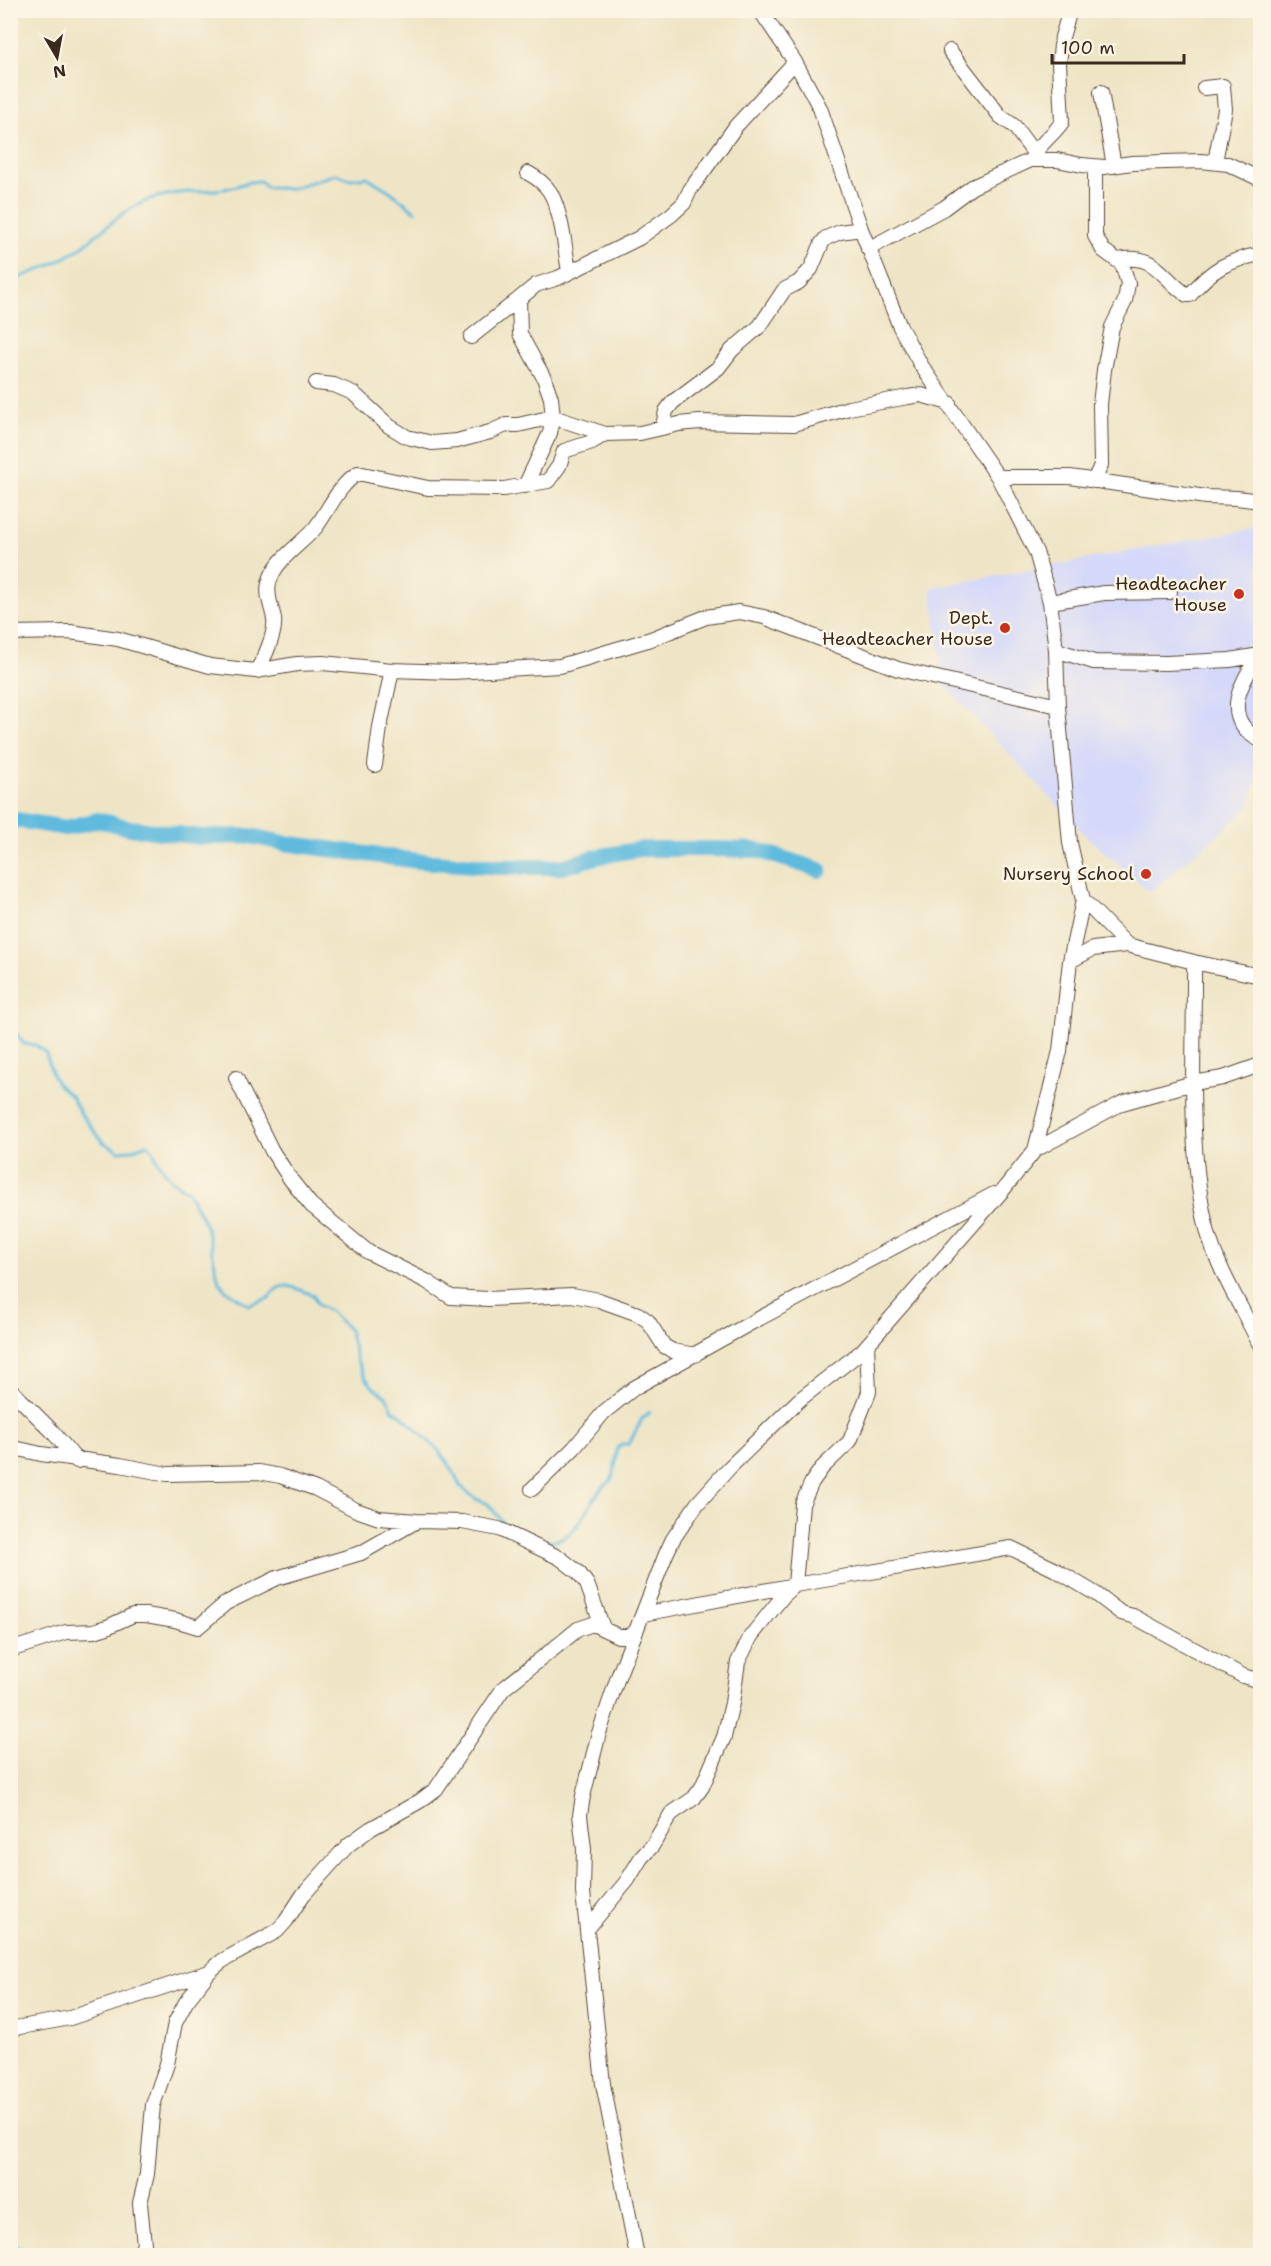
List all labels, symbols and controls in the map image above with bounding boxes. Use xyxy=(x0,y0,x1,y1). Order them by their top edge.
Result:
north arrow xyxy=(27,27,87,87)
scale bar xyxy=(1052,27,1184,65)
text: 100 m xyxy=(1061,36,1115,60)
text: N xyxy=(51,60,68,83)
place label: Headteacher House xyxy=(1115,572,1227,617)
marker: Headteacher House xyxy=(1232,587,1246,601)
place label: Dept. Headteacher House xyxy=(822,606,993,651)
marker: Dept. Headteacher House xyxy=(998,621,1012,635)
place label: Nursery School xyxy=(1003,862,1135,886)
marker: Nursery School xyxy=(1139,867,1153,881)

